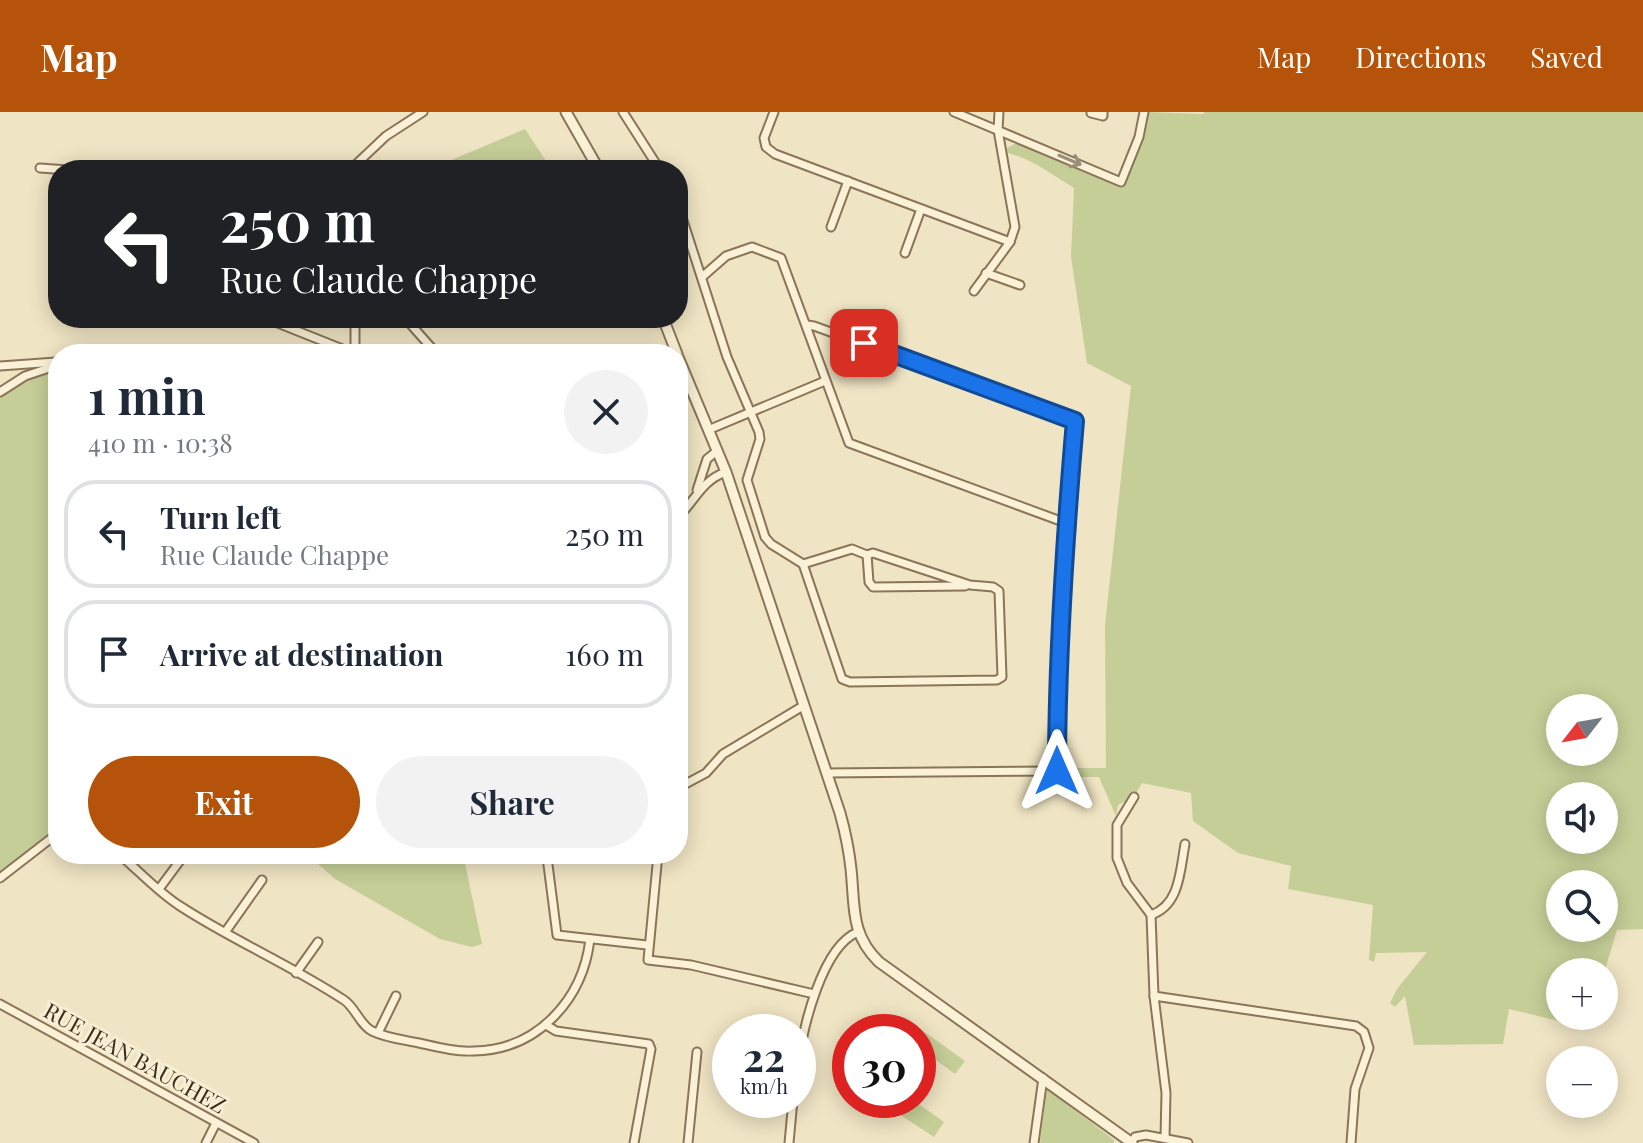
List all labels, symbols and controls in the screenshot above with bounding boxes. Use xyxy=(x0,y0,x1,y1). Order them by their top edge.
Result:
text: Map xyxy=(40,31,117,82)
text: Map xyxy=(1257,38,1311,75)
text: Directions xyxy=(1355,38,1486,75)
text: Saved xyxy=(1530,38,1603,75)
one-way arrow xyxy=(1057,154,1082,169)
text: 250 m xyxy=(220,182,375,257)
icon: left xyxy=(88,192,192,296)
text: Rue Claude Chappe xyxy=(220,254,537,302)
pin xyxy=(830,309,898,377)
icon: arrive xyxy=(842,321,886,365)
text: 1 min xyxy=(88,363,206,427)
button: close xyxy=(564,370,648,454)
text: 410 m · 10:38 xyxy=(88,425,233,460)
text: Turn left xyxy=(160,497,281,537)
icon: left xyxy=(92,512,136,556)
text: 250 m xyxy=(565,514,644,554)
text: Rue Claude Chappe xyxy=(160,537,389,572)
icon: arrive xyxy=(92,632,136,676)
text: Arrive at destination xyxy=(160,634,443,674)
text: 160 m xyxy=(565,634,644,674)
north arrow xyxy=(1546,694,1618,766)
map controls xyxy=(1546,694,1618,1118)
position arrow xyxy=(1015,729,1099,813)
button: Exit xyxy=(88,756,360,848)
button: Share xyxy=(376,756,648,848)
button: sound xyxy=(1546,782,1618,854)
button: search xyxy=(1546,870,1618,942)
button: + xyxy=(1546,958,1618,1030)
street label: RUE JEAN BAUCHEZ xyxy=(39,995,232,1120)
speed limit sign: 30 xyxy=(832,1014,936,1118)
text: 22 xyxy=(743,1029,785,1082)
button: − xyxy=(1546,1046,1618,1118)
text: km/h xyxy=(740,1072,788,1099)

